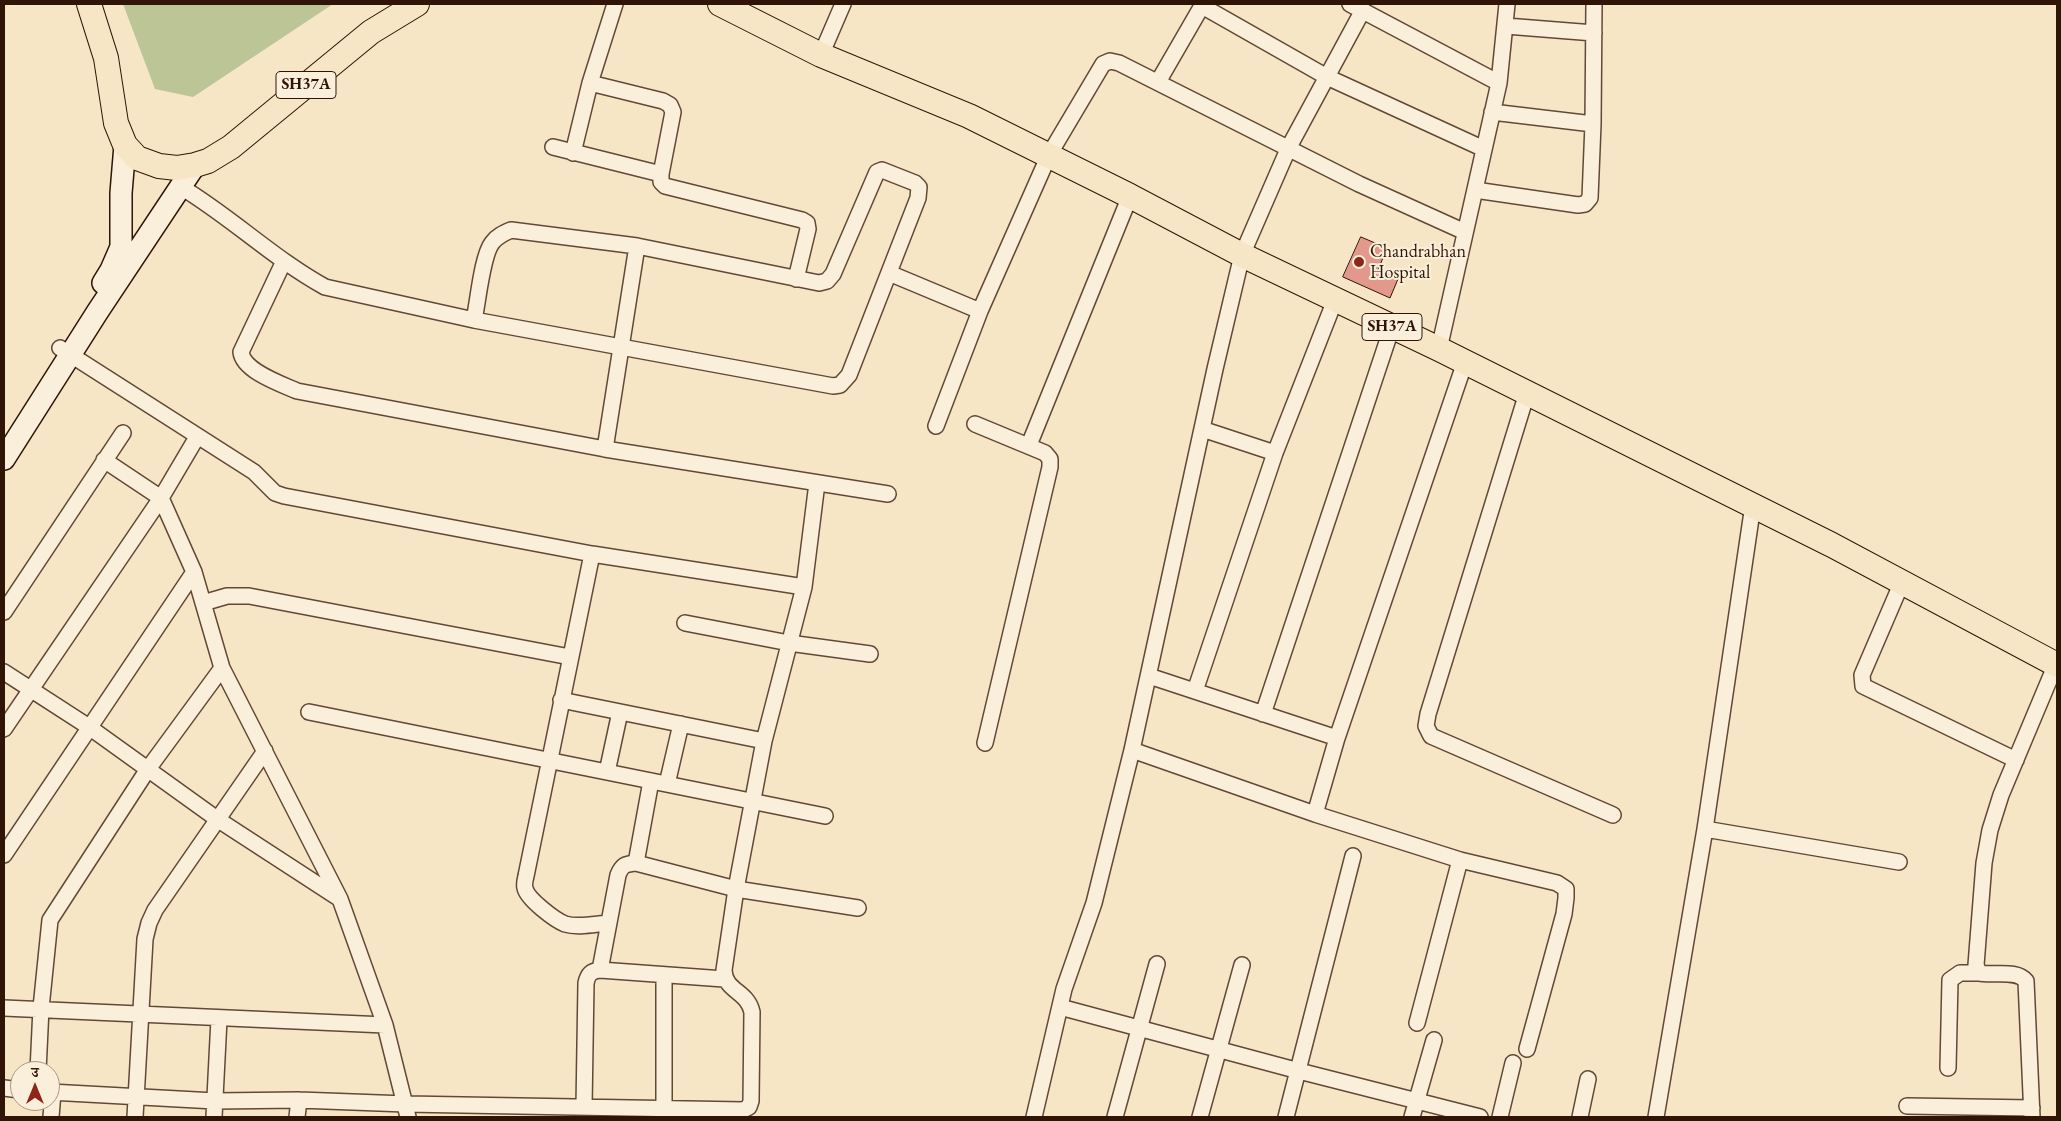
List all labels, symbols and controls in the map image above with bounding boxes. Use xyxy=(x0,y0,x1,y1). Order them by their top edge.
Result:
road number: SH37A xyxy=(276,72,336,98)
place label: Chandrabhan Hospital xyxy=(1370,241,1466,284)
marker: Chandrabhan Hospital xyxy=(1352,255,1366,269)
road number: SH37A xyxy=(1362,314,1422,341)
north arrow xyxy=(10,1061,60,1111)
text: उ xyxy=(31,1063,39,1081)

